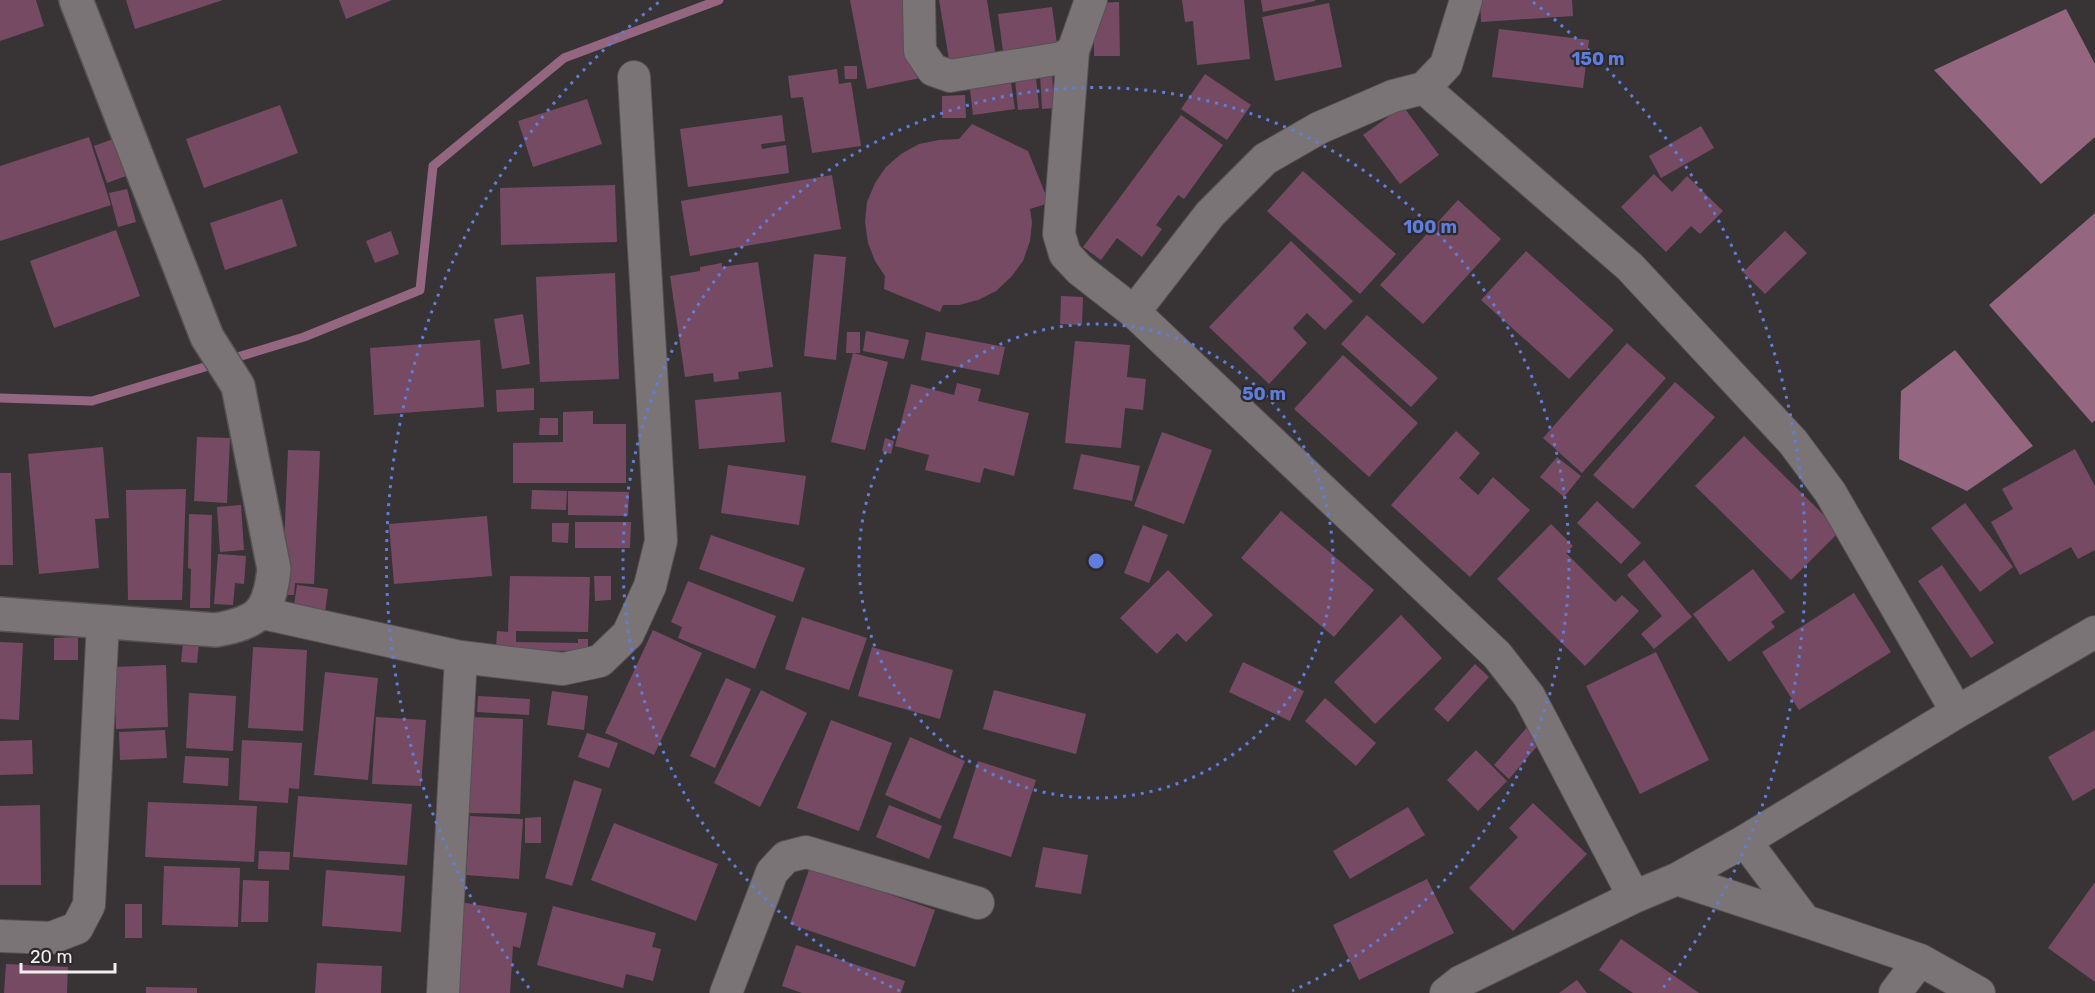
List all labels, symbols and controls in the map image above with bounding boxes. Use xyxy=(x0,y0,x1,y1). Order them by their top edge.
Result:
text: 150 m xyxy=(1571,48,1625,70)
text: 100 m xyxy=(1403,216,1457,238)
text: 50 m xyxy=(1242,383,1286,405)
centre of rings xyxy=(1086,551,1106,571)
scale bar xyxy=(21,936,116,974)
text: 20 m xyxy=(30,946,72,968)

